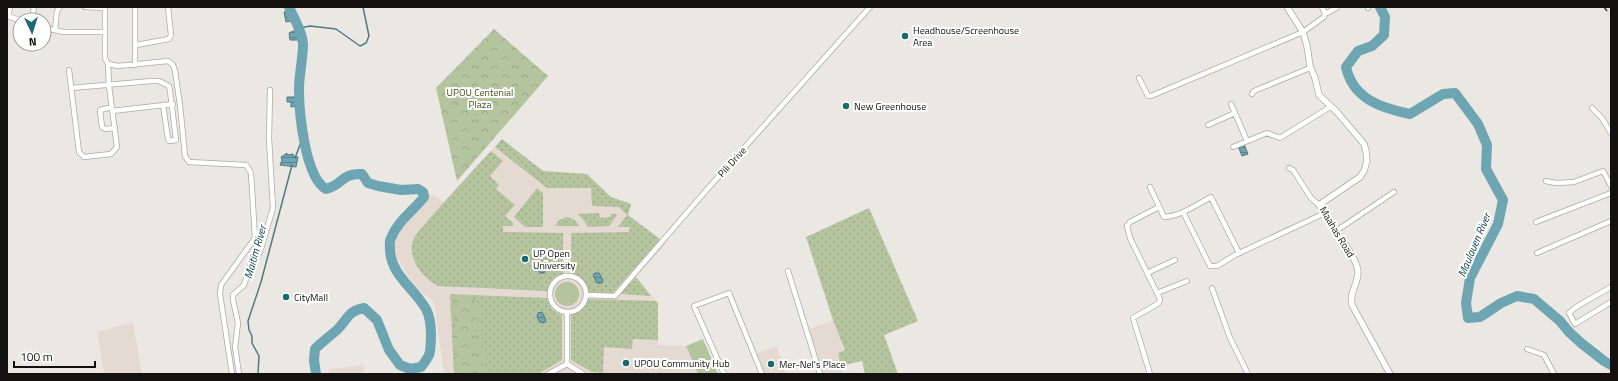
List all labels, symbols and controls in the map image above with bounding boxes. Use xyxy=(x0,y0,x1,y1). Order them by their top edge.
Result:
north arrow xyxy=(12,12,52,52)
place label: Headhouse/Screenhouse Area xyxy=(913,23,1019,50)
marker: Headhouse/Screenhouse Area xyxy=(900,31,910,41)
text: N xyxy=(28,34,37,50)
park label: UPOU Centenial Plaza xyxy=(447,85,513,112)
place label: New Greenhouse xyxy=(854,99,926,114)
marker: New Greenhouse xyxy=(841,101,851,111)
street label: Pili Drive xyxy=(714,143,750,181)
street label: Maahas Road xyxy=(1316,204,1358,260)
water label: Maulauen River xyxy=(1453,209,1495,279)
water label: Maitim River xyxy=(240,222,271,281)
place label: UP Open University xyxy=(533,246,576,273)
marker: UP Open University xyxy=(520,254,530,264)
place label: CityMall xyxy=(294,290,328,305)
marker: CityMall xyxy=(281,292,291,302)
scale bar xyxy=(14,343,95,369)
text: 100 m xyxy=(20,347,53,366)
place label: UPOU Community Hub xyxy=(634,356,730,371)
place label: Mer-Nel's Place xyxy=(779,357,845,372)
marker: UPOU Community Hub xyxy=(621,358,631,368)
marker: Mer-Nel's Place xyxy=(766,359,776,369)

